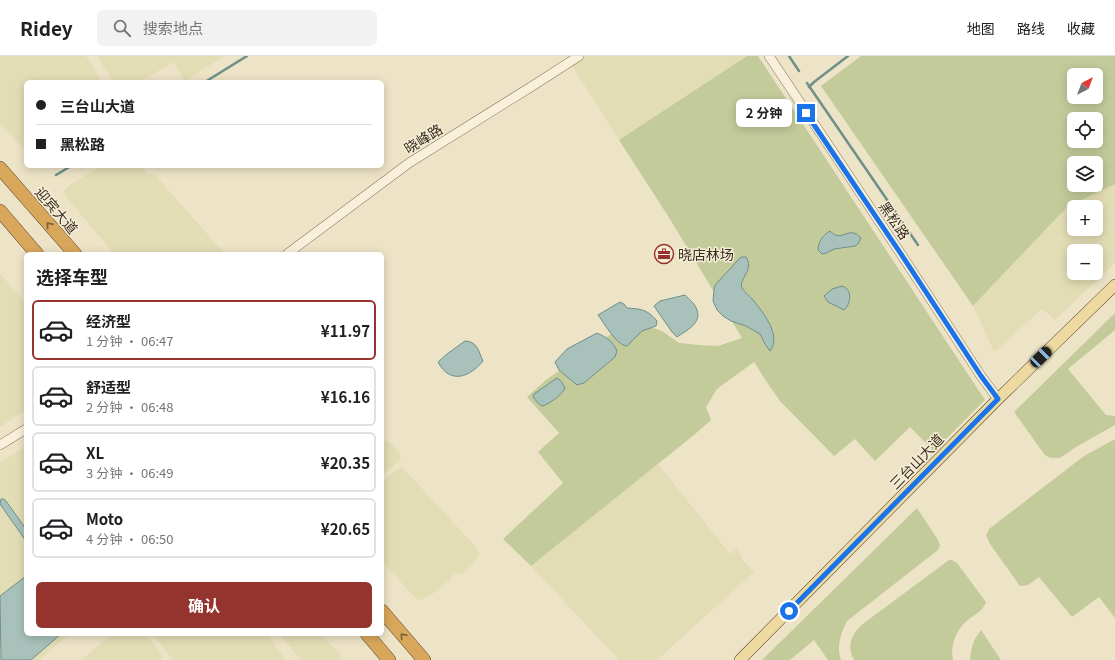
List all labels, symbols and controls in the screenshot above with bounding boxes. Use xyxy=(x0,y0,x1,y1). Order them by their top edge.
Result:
search box xyxy=(97,10,377,46)
text: Ridey xyxy=(20,14,73,41)
icon: search xyxy=(111,17,133,39)
text: 搜索地点 xyxy=(143,17,203,38)
text: 地图 xyxy=(967,18,995,38)
text: 路线 xyxy=(1017,18,1045,38)
text: 收藏 xyxy=(1067,18,1095,38)
north arrow xyxy=(1067,68,1103,104)
map controls xyxy=(1067,68,1103,280)
text: 三台山大道 xyxy=(60,95,135,116)
callout: 2 分钟 xyxy=(736,99,792,127)
text: 2 分钟 xyxy=(746,103,782,122)
route end xyxy=(797,104,815,122)
button: locate xyxy=(1067,112,1103,148)
street label: 晓峰路 xyxy=(400,118,446,158)
text: 黑松路 xyxy=(60,133,105,154)
button: layers xyxy=(1067,156,1103,192)
street label: 迎宾大道 xyxy=(31,182,83,238)
street label: 黑松路 xyxy=(875,197,915,243)
button: + xyxy=(1067,200,1103,236)
one-way arrow xyxy=(47,222,54,229)
office icon: 晓店林场 xyxy=(653,243,675,265)
place label: 晓店林场 xyxy=(678,244,734,264)
button: − xyxy=(1067,244,1103,280)
text: 选择车型 xyxy=(36,263,108,289)
text: 经济型 xyxy=(86,310,131,331)
icon: car xyxy=(38,312,74,348)
text: ¥11.97 xyxy=(321,320,370,341)
text: 1 分钟 · 06:47 xyxy=(86,331,173,350)
car xyxy=(1028,344,1054,370)
text: 舒适型 xyxy=(86,376,131,397)
icon: car xyxy=(38,378,74,414)
text: ¥16.16 xyxy=(321,386,370,407)
text: 2 分钟 · 06:48 xyxy=(86,397,173,416)
street label: 三台山大道 xyxy=(884,429,948,493)
text: XL xyxy=(86,442,104,463)
icon: car xyxy=(38,444,74,480)
text: ¥20.35 xyxy=(321,452,370,473)
text: 3 分钟 · 06:49 xyxy=(86,463,173,482)
text: Moto xyxy=(86,508,123,529)
icon: car xyxy=(38,510,74,546)
text: ¥20.65 xyxy=(321,518,370,539)
text: 4 分钟 · 06:50 xyxy=(86,529,173,548)
button: 确认 xyxy=(36,582,372,628)
route start xyxy=(780,602,798,620)
one-way arrow xyxy=(401,633,408,640)

